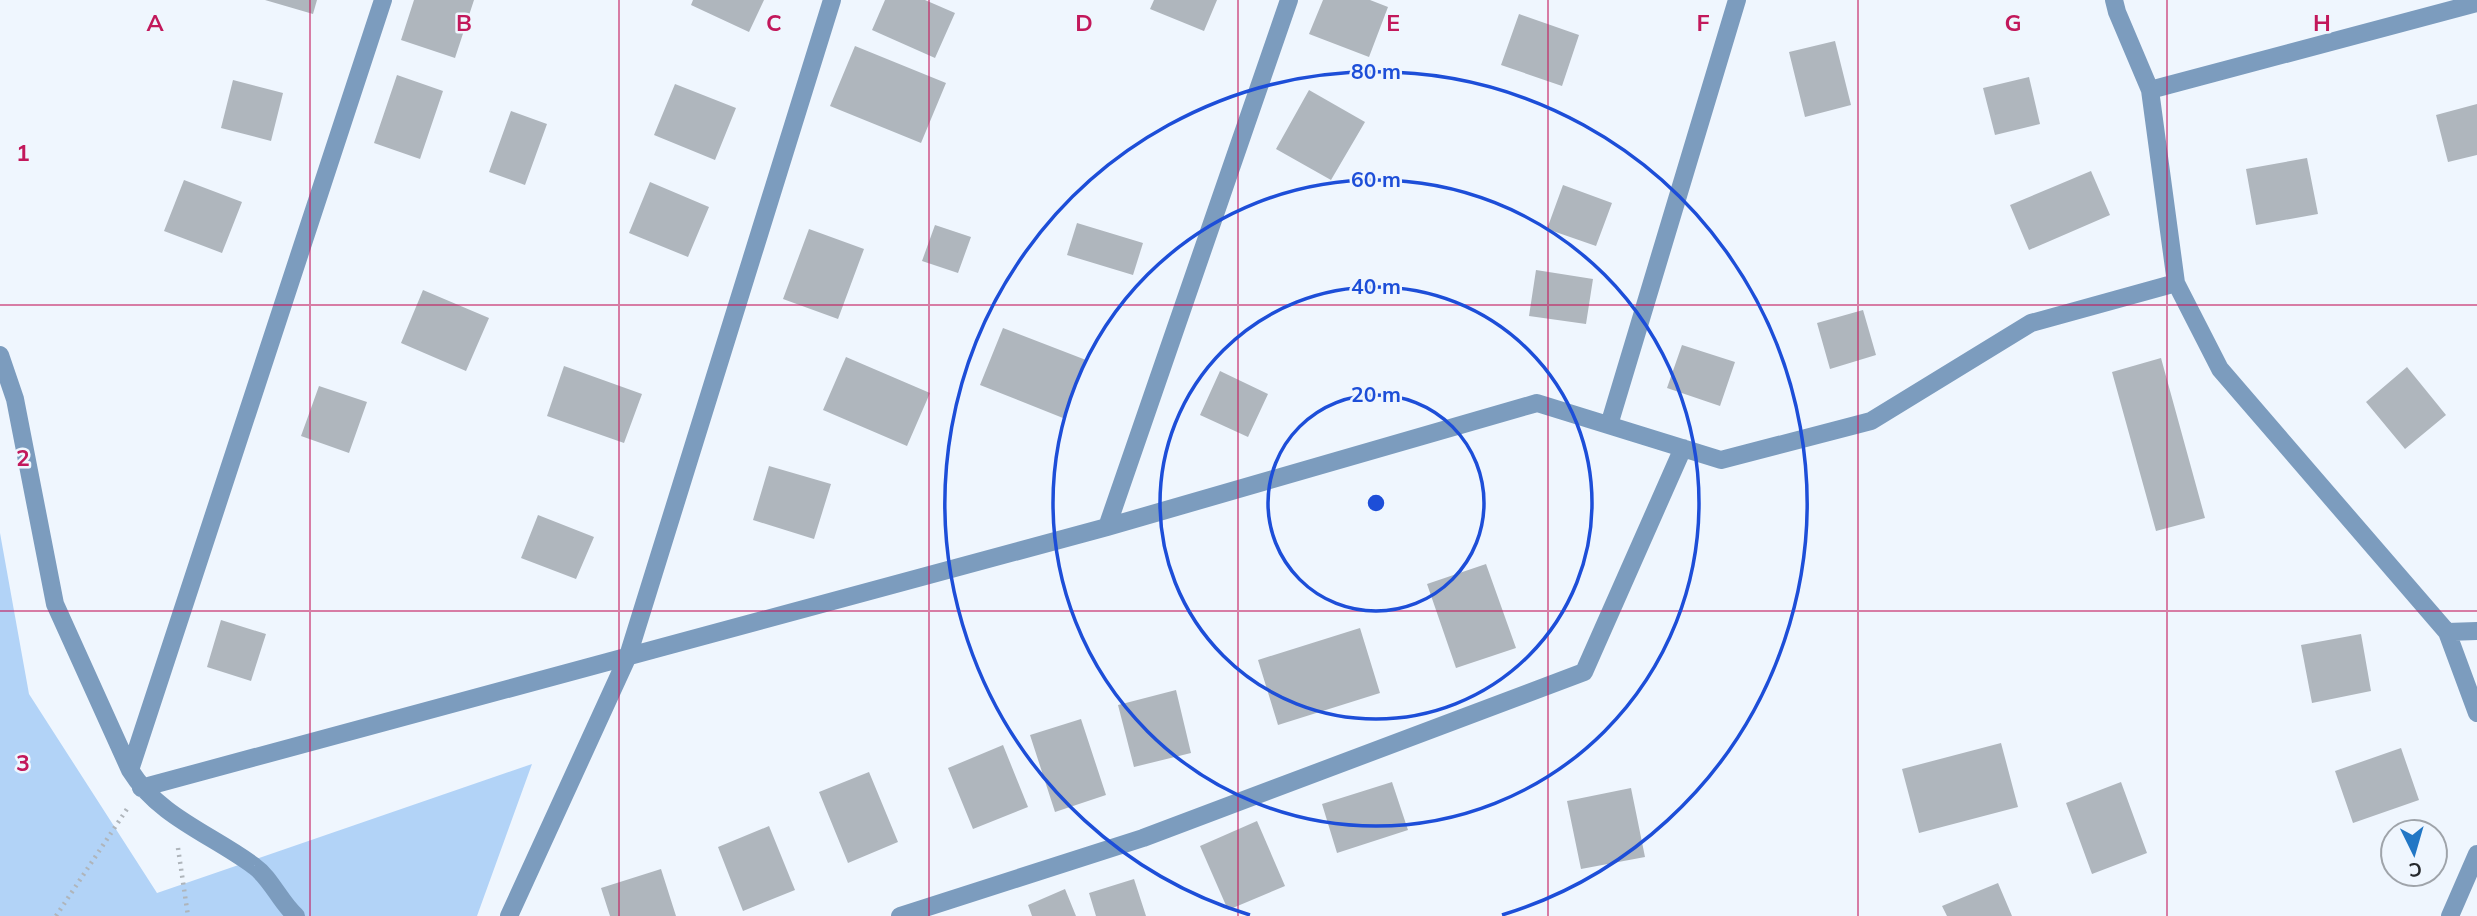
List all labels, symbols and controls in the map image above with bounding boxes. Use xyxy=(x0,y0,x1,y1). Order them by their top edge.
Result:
text: A xyxy=(146,8,164,37)
text: B xyxy=(456,8,472,37)
text: C xyxy=(766,8,782,37)
text: D xyxy=(1075,8,1093,37)
text: E xyxy=(1386,8,1400,37)
text: F xyxy=(1696,8,1710,37)
text: G xyxy=(2004,8,2022,37)
text: H xyxy=(2313,8,2331,37)
text: 80 m xyxy=(1351,58,1401,84)
text: 1 xyxy=(16,138,30,167)
text: 60 m xyxy=(1351,166,1401,192)
text: 40 m xyxy=(1351,273,1401,299)
text: 20 m xyxy=(1351,381,1401,407)
text: 2 xyxy=(16,443,30,472)
centre of rings xyxy=(1364,491,1388,515)
text: 3 xyxy=(16,748,30,777)
north arrow xyxy=(2379,818,2449,888)
text: С xyxy=(2408,857,2423,882)

